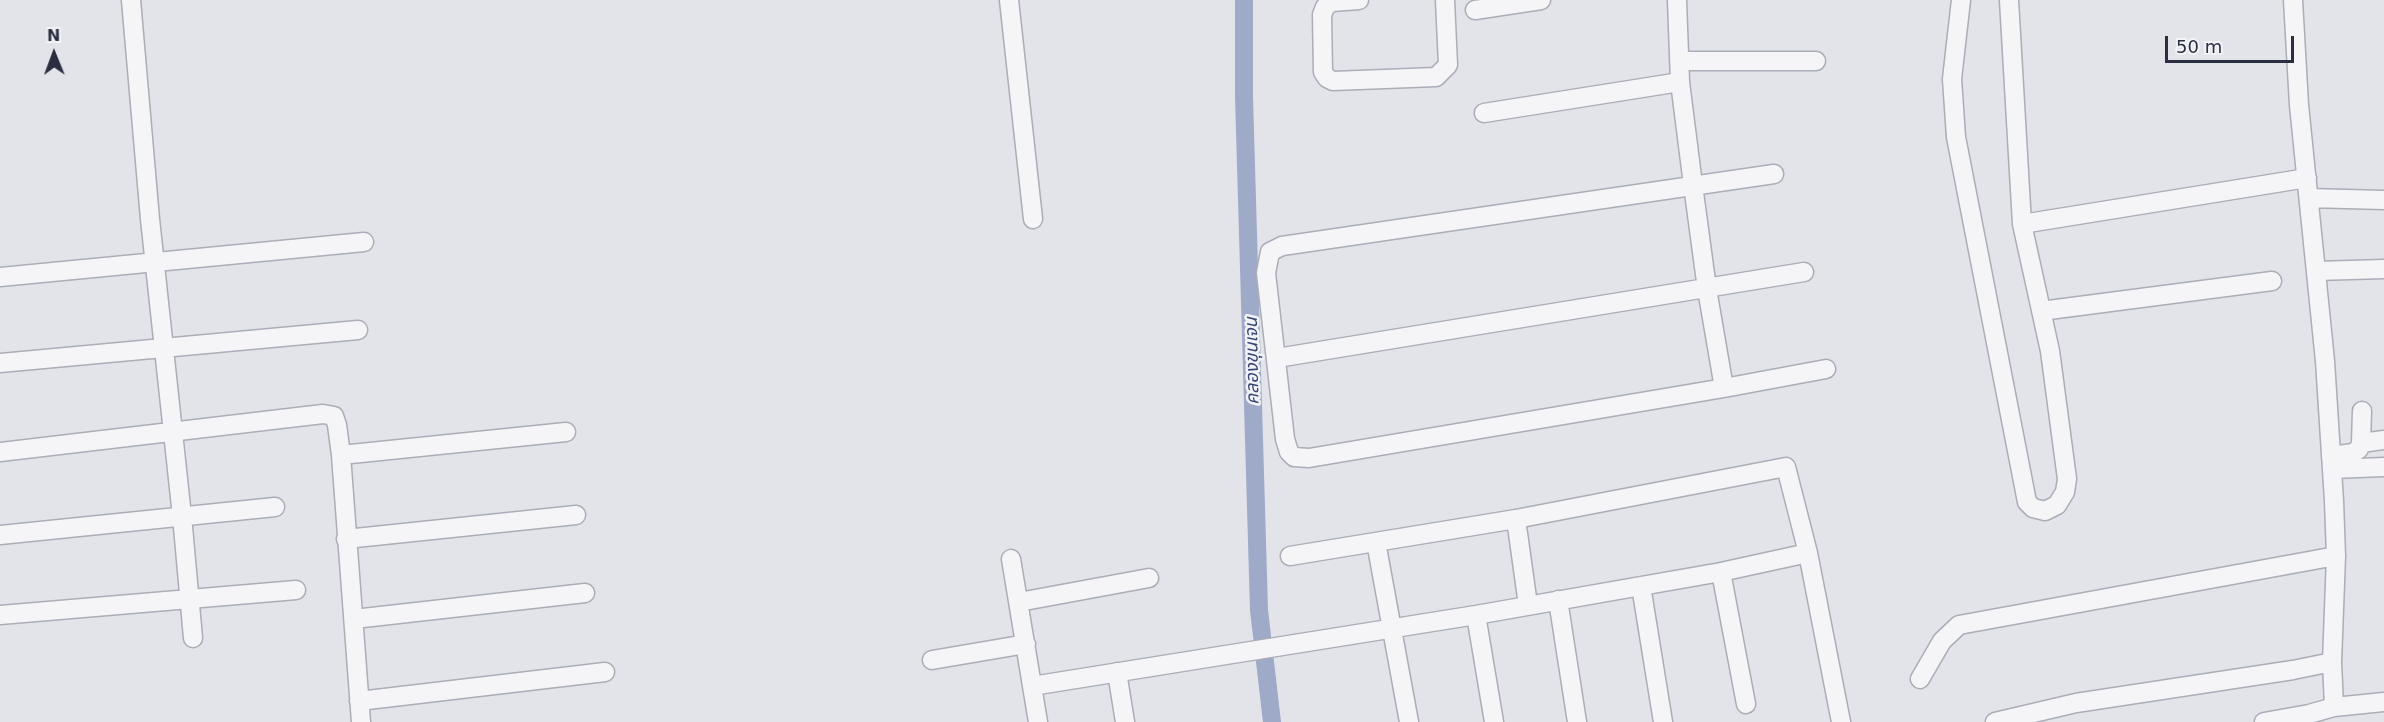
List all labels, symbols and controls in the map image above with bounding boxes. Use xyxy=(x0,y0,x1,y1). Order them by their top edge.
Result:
north arrow xyxy=(24,24,84,84)
scale bar xyxy=(2168,24,2297,62)
text: N xyxy=(47,26,61,45)
text: 50 m xyxy=(2176,36,2222,57)
water label: คลองขุนเจน xyxy=(1241,317,1265,405)

